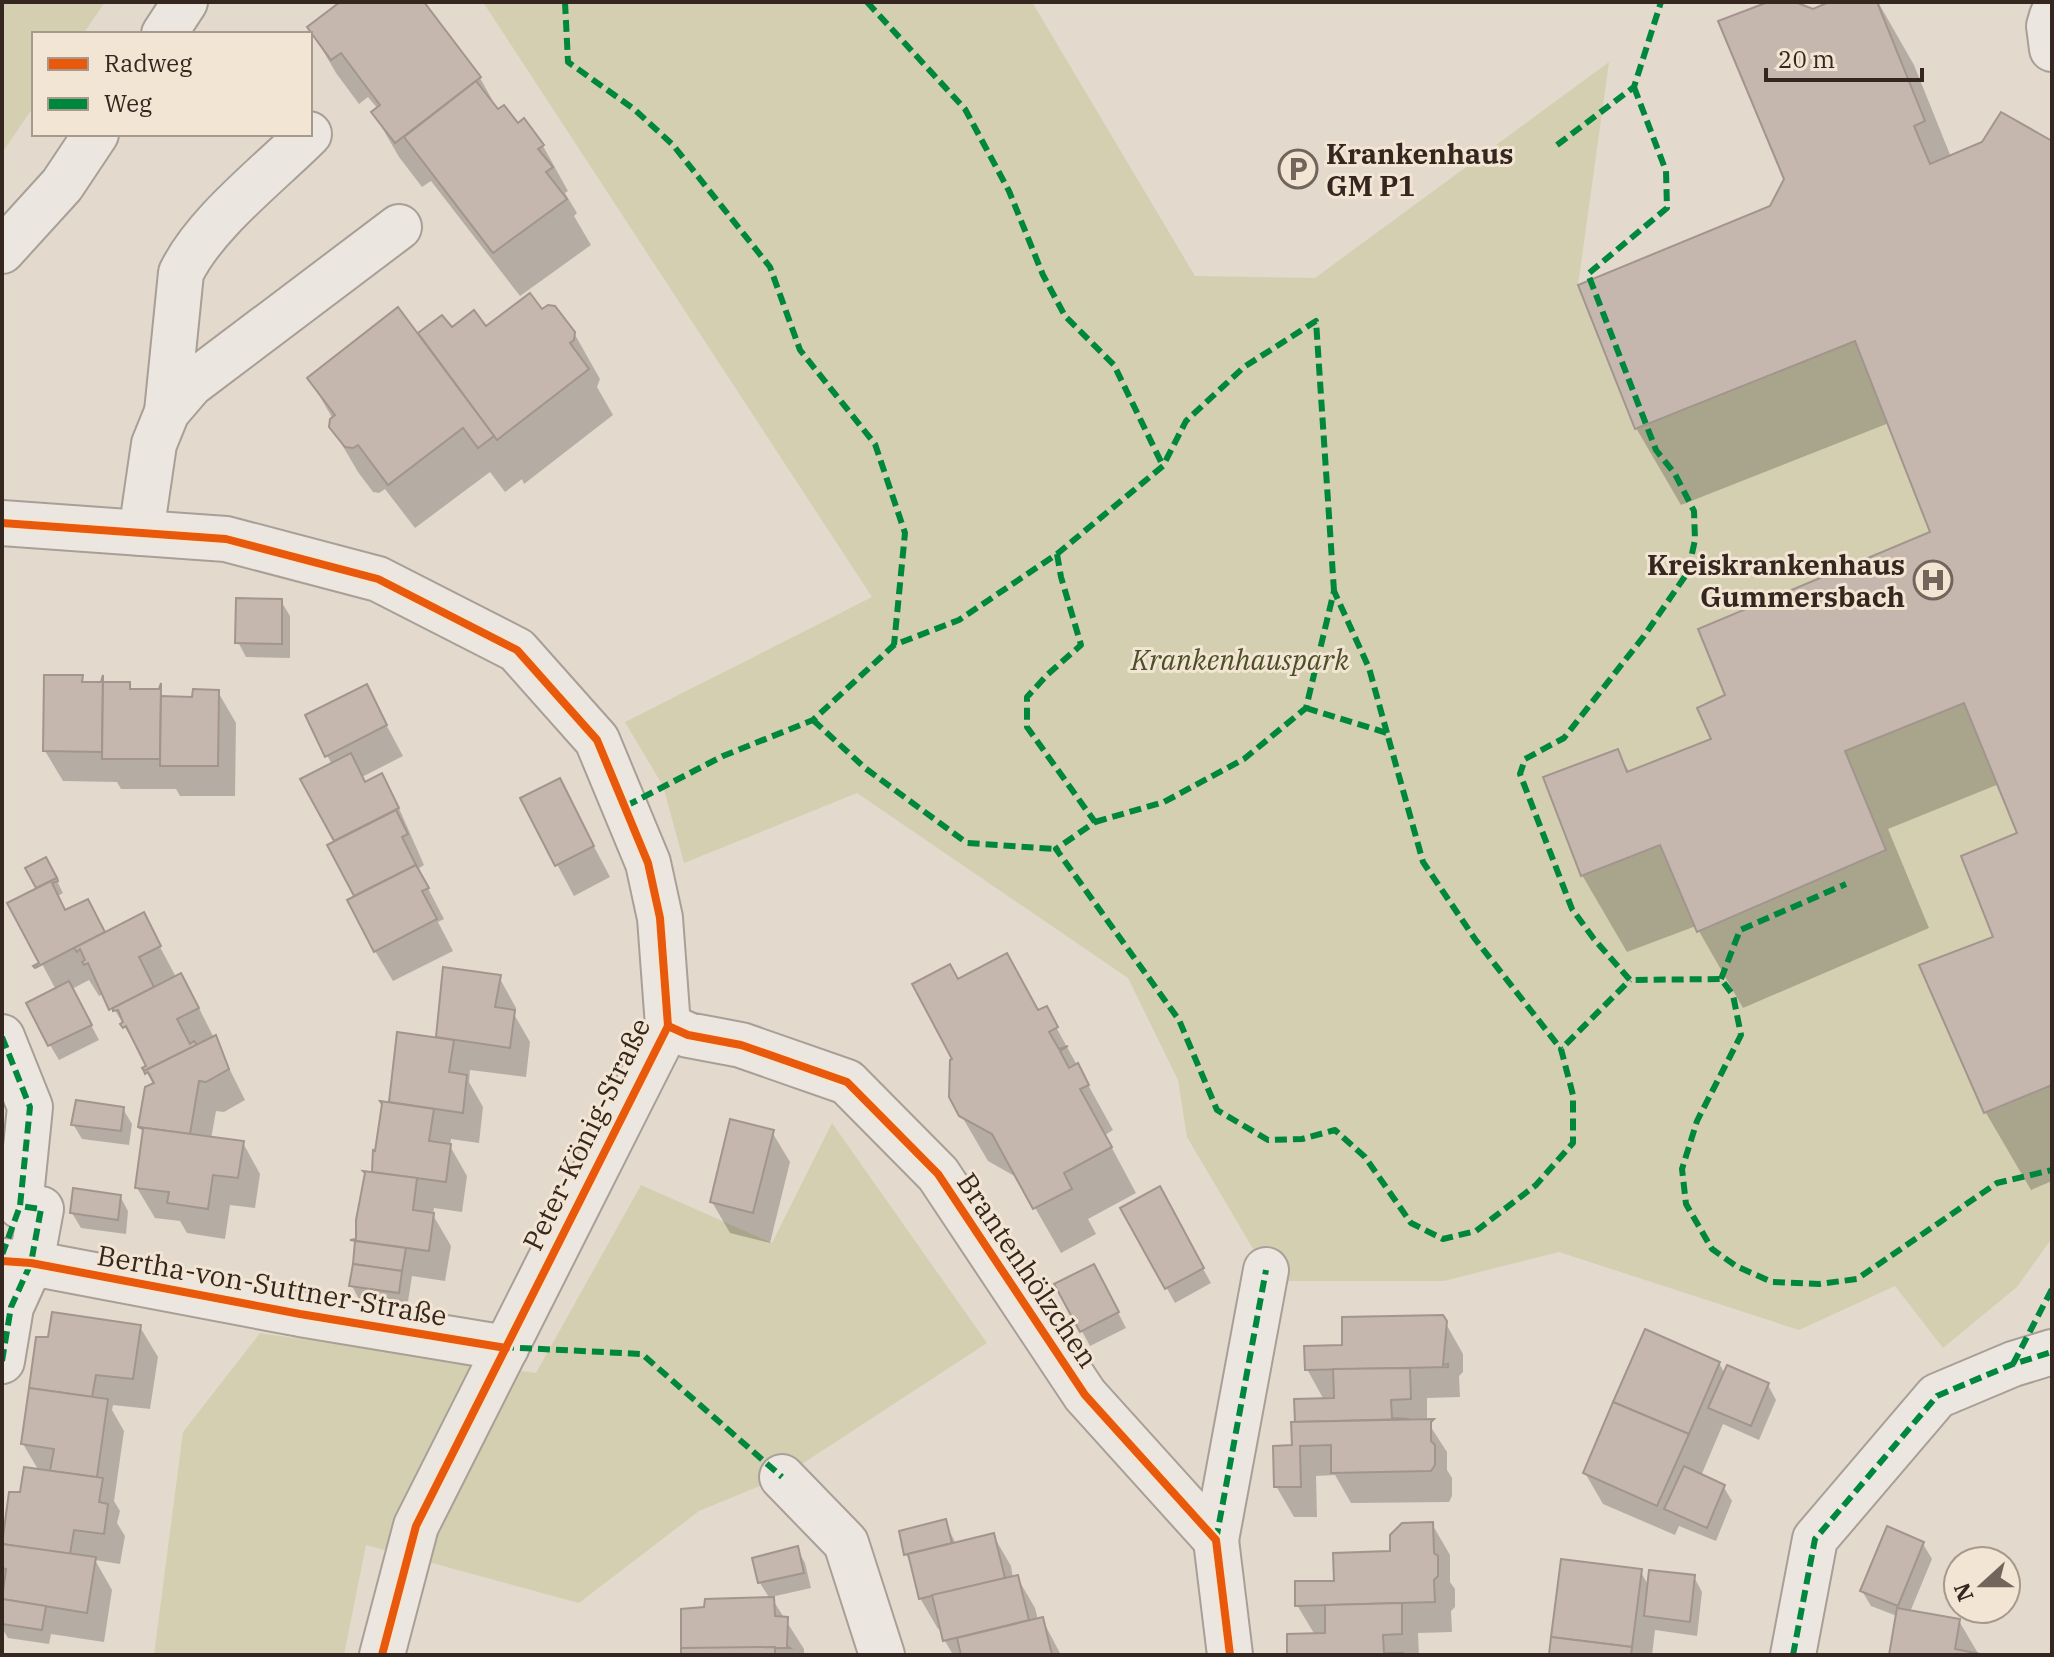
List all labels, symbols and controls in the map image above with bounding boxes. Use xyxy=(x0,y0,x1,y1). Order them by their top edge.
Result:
legend xyxy=(32,32,312,136)
scale bar xyxy=(1766,32,1922,82)
text: 20 m xyxy=(1778,43,1835,75)
text: Radweg xyxy=(104,47,192,79)
text: Weg xyxy=(104,87,152,119)
place label: Krankenhaus GM P1 xyxy=(1326,135,1513,204)
parking icon: Krankenhaus GM P1 xyxy=(1277,148,1319,190)
place label: Kreiskrankenhaus Gummersbach xyxy=(1647,546,1905,615)
hospital icon: Kreiskrankenhaus Gummersbach xyxy=(1912,559,1954,601)
park label: Krankenhauspark xyxy=(1130,641,1349,678)
street label: Peter-König-Straße xyxy=(514,1012,658,1256)
street label: Brantenhölzchen xyxy=(949,1165,1107,1375)
street label: Bertha-von-Suttner-Straße xyxy=(94,1236,450,1334)
north arrow xyxy=(1942,1545,2022,1625)
text: N xyxy=(1946,1579,1980,1606)

